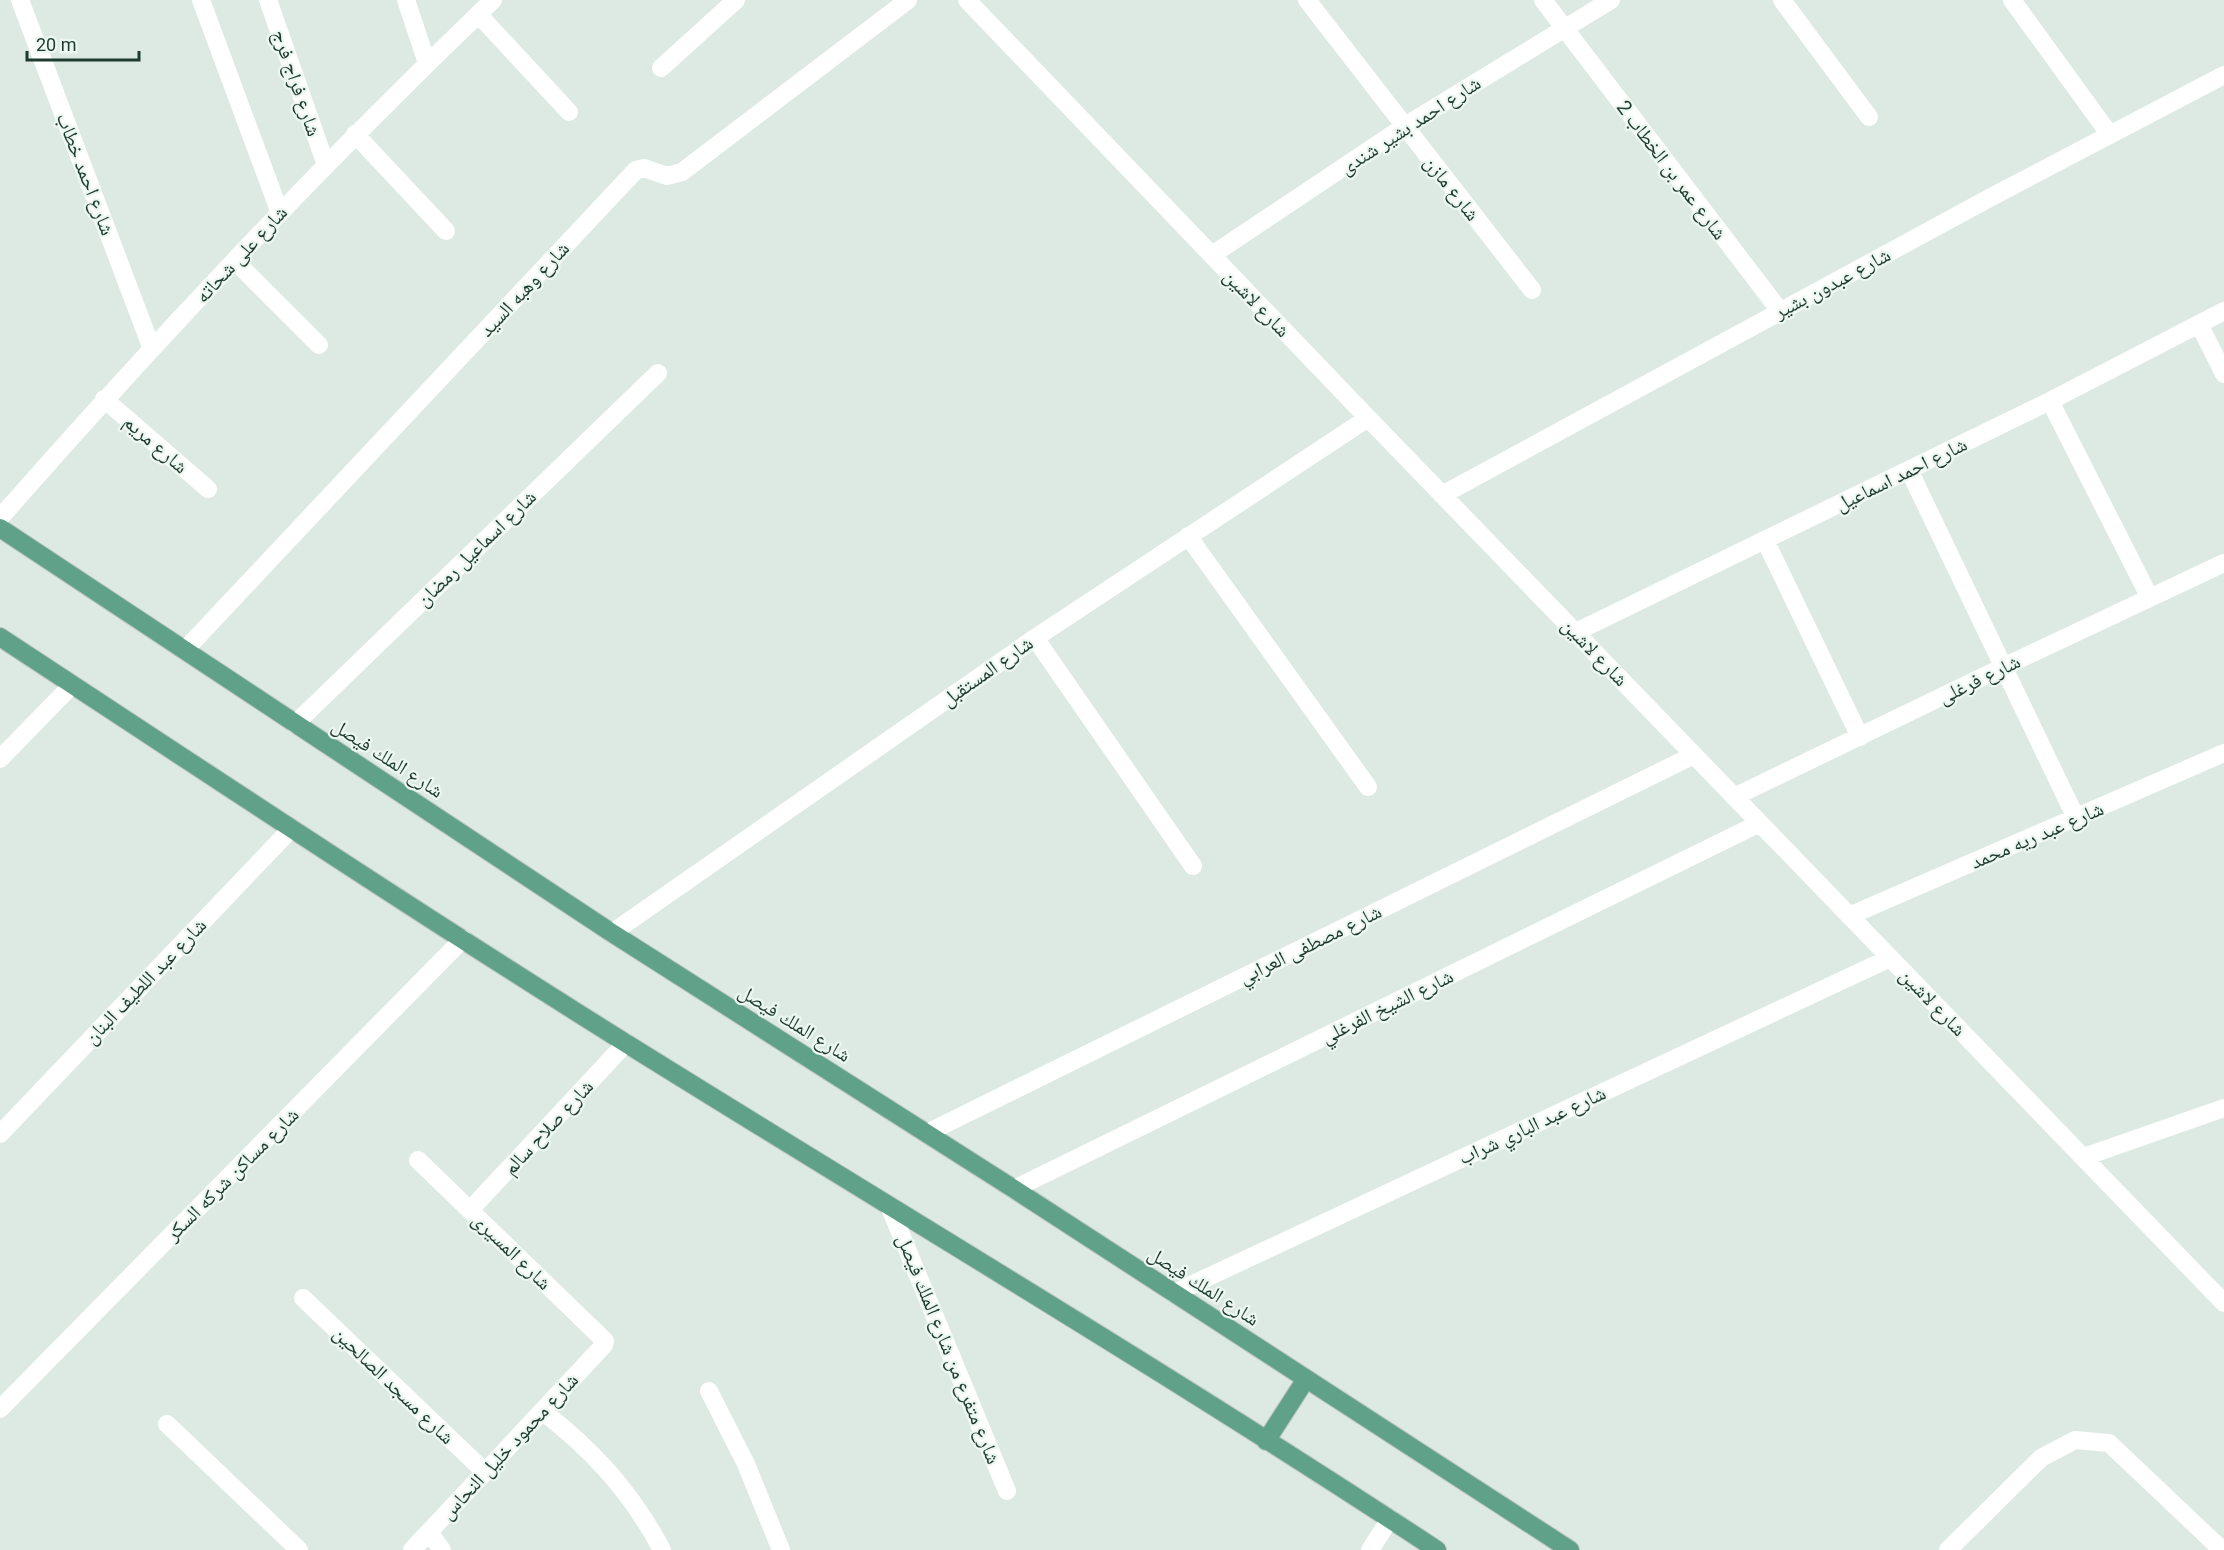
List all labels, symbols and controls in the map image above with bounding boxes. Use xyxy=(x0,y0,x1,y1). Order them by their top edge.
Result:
scale bar xyxy=(27,24,140,62)
street label: شارع فراج فرج xyxy=(267,27,326,140)
text: 20 m xyxy=(36,34,76,55)
street label: شارع احمد بشير شندى xyxy=(1335,71,1485,180)
street label: شارع عمر بن الخطاب 2 xyxy=(1611,96,1732,245)
street label: شارع احمد خطاب xyxy=(51,109,120,239)
street label: شارع مازن xyxy=(1418,150,1485,226)
street label: شارع على شحاته xyxy=(190,200,293,308)
street label: شارع وهبه السيد xyxy=(474,236,575,342)
street label: شارع عبدون بشير xyxy=(1769,242,1895,325)
street label: شارع لاشين xyxy=(1218,264,1295,343)
street label: شارع مريم xyxy=(118,409,193,480)
street label: شارع احمد اسماعيل xyxy=(1831,432,1971,517)
street label: شارع اسماعيل رمضان xyxy=(411,485,542,612)
street label: شارع لاشين xyxy=(1556,613,1633,692)
street label: شارع المستقبل xyxy=(937,631,1038,712)
street label: شارع فرغلى xyxy=(1934,649,2024,710)
street label: شارع الملك فيصل xyxy=(327,713,448,804)
street label: شارع عبد ريه محمد xyxy=(1967,796,2107,875)
street label: شارع مصطفى العرابي xyxy=(1235,899,1387,993)
street label: شارع عبد اللطيف البنان xyxy=(79,913,212,1050)
street label: شارع لاشين xyxy=(1894,963,1971,1042)
street label: شارع الشيخ الفرغلي xyxy=(1317,964,1459,1052)
street label: شارع الملك فيصل xyxy=(734,979,856,1068)
street label: شارع صلاح سالم xyxy=(498,1074,600,1181)
street label: شارع عبد الباري شراب xyxy=(1455,1080,1611,1173)
street label: شارع مساكن شركه السكر xyxy=(160,1102,304,1247)
street label: شارع المسيرى xyxy=(467,1207,557,1295)
street label: شارع متفرع من شارع الملك فيصل xyxy=(891,1231,1006,1468)
street label: شارع الملك فيصل xyxy=(1143,1241,1264,1332)
street label: شارع مسجد الصالحين xyxy=(328,1321,460,1450)
street label: شارع محمود خليل النحاس xyxy=(435,1368,584,1525)

